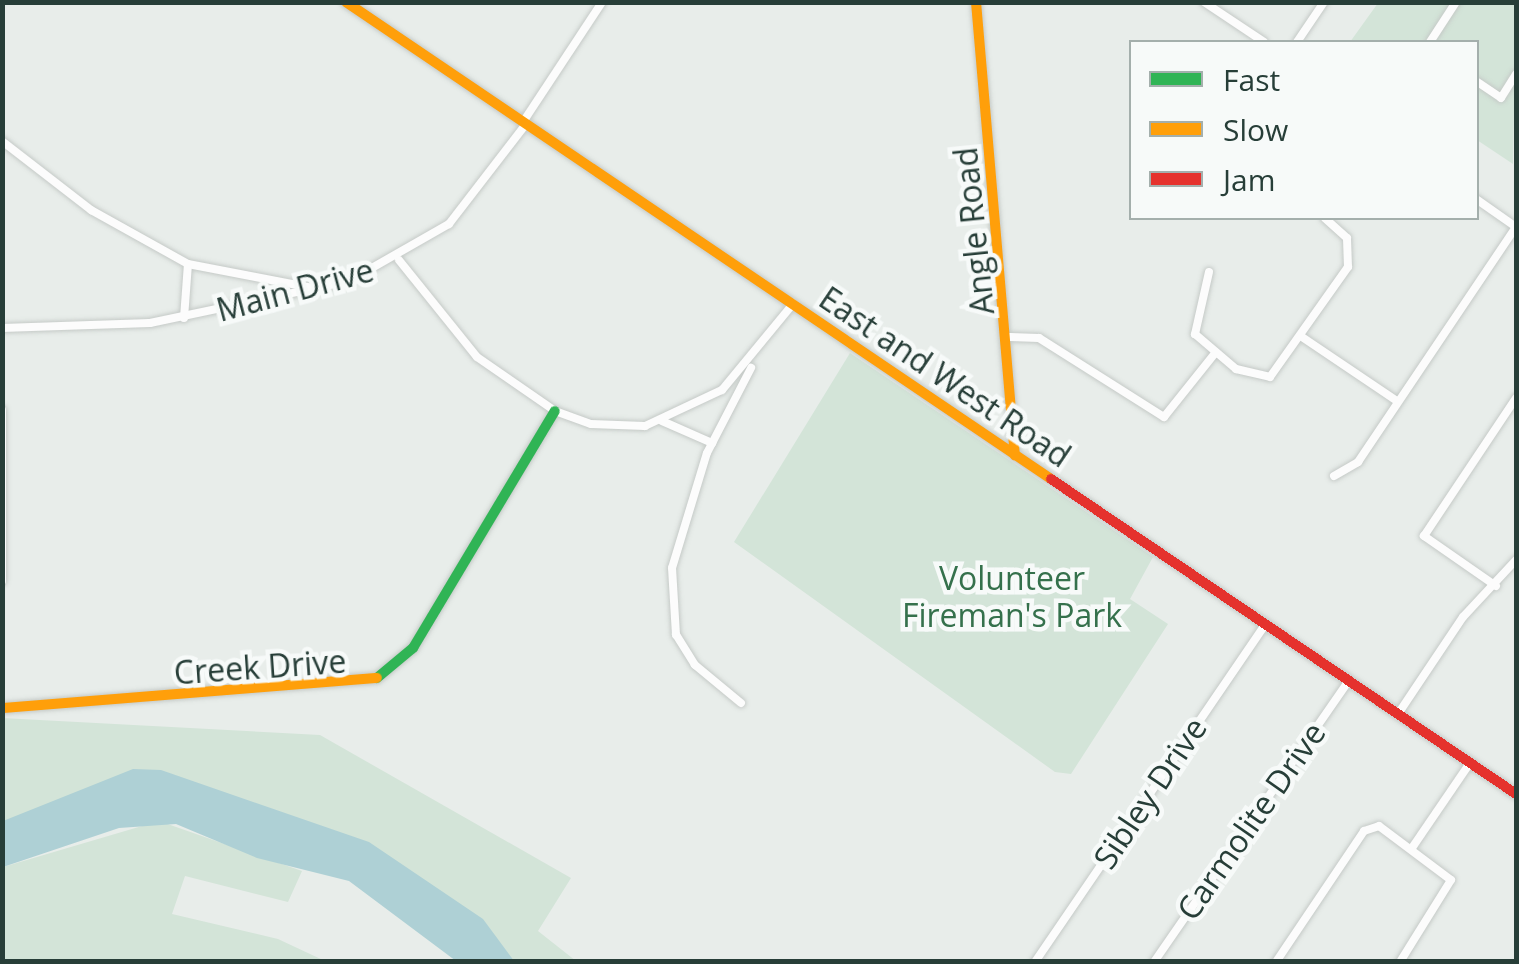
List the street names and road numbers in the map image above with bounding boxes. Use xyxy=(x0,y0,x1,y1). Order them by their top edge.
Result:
street label: Angle Road xyxy=(946,145,1002,317)
street label: Main Drive xyxy=(212,251,378,329)
street label: East and West Road xyxy=(812,279,1078,475)
street label: Creek Drive xyxy=(173,642,347,692)
street label: Sibley Drive xyxy=(1085,710,1215,876)
street label: Carmolite Drive xyxy=(1169,715,1333,927)

